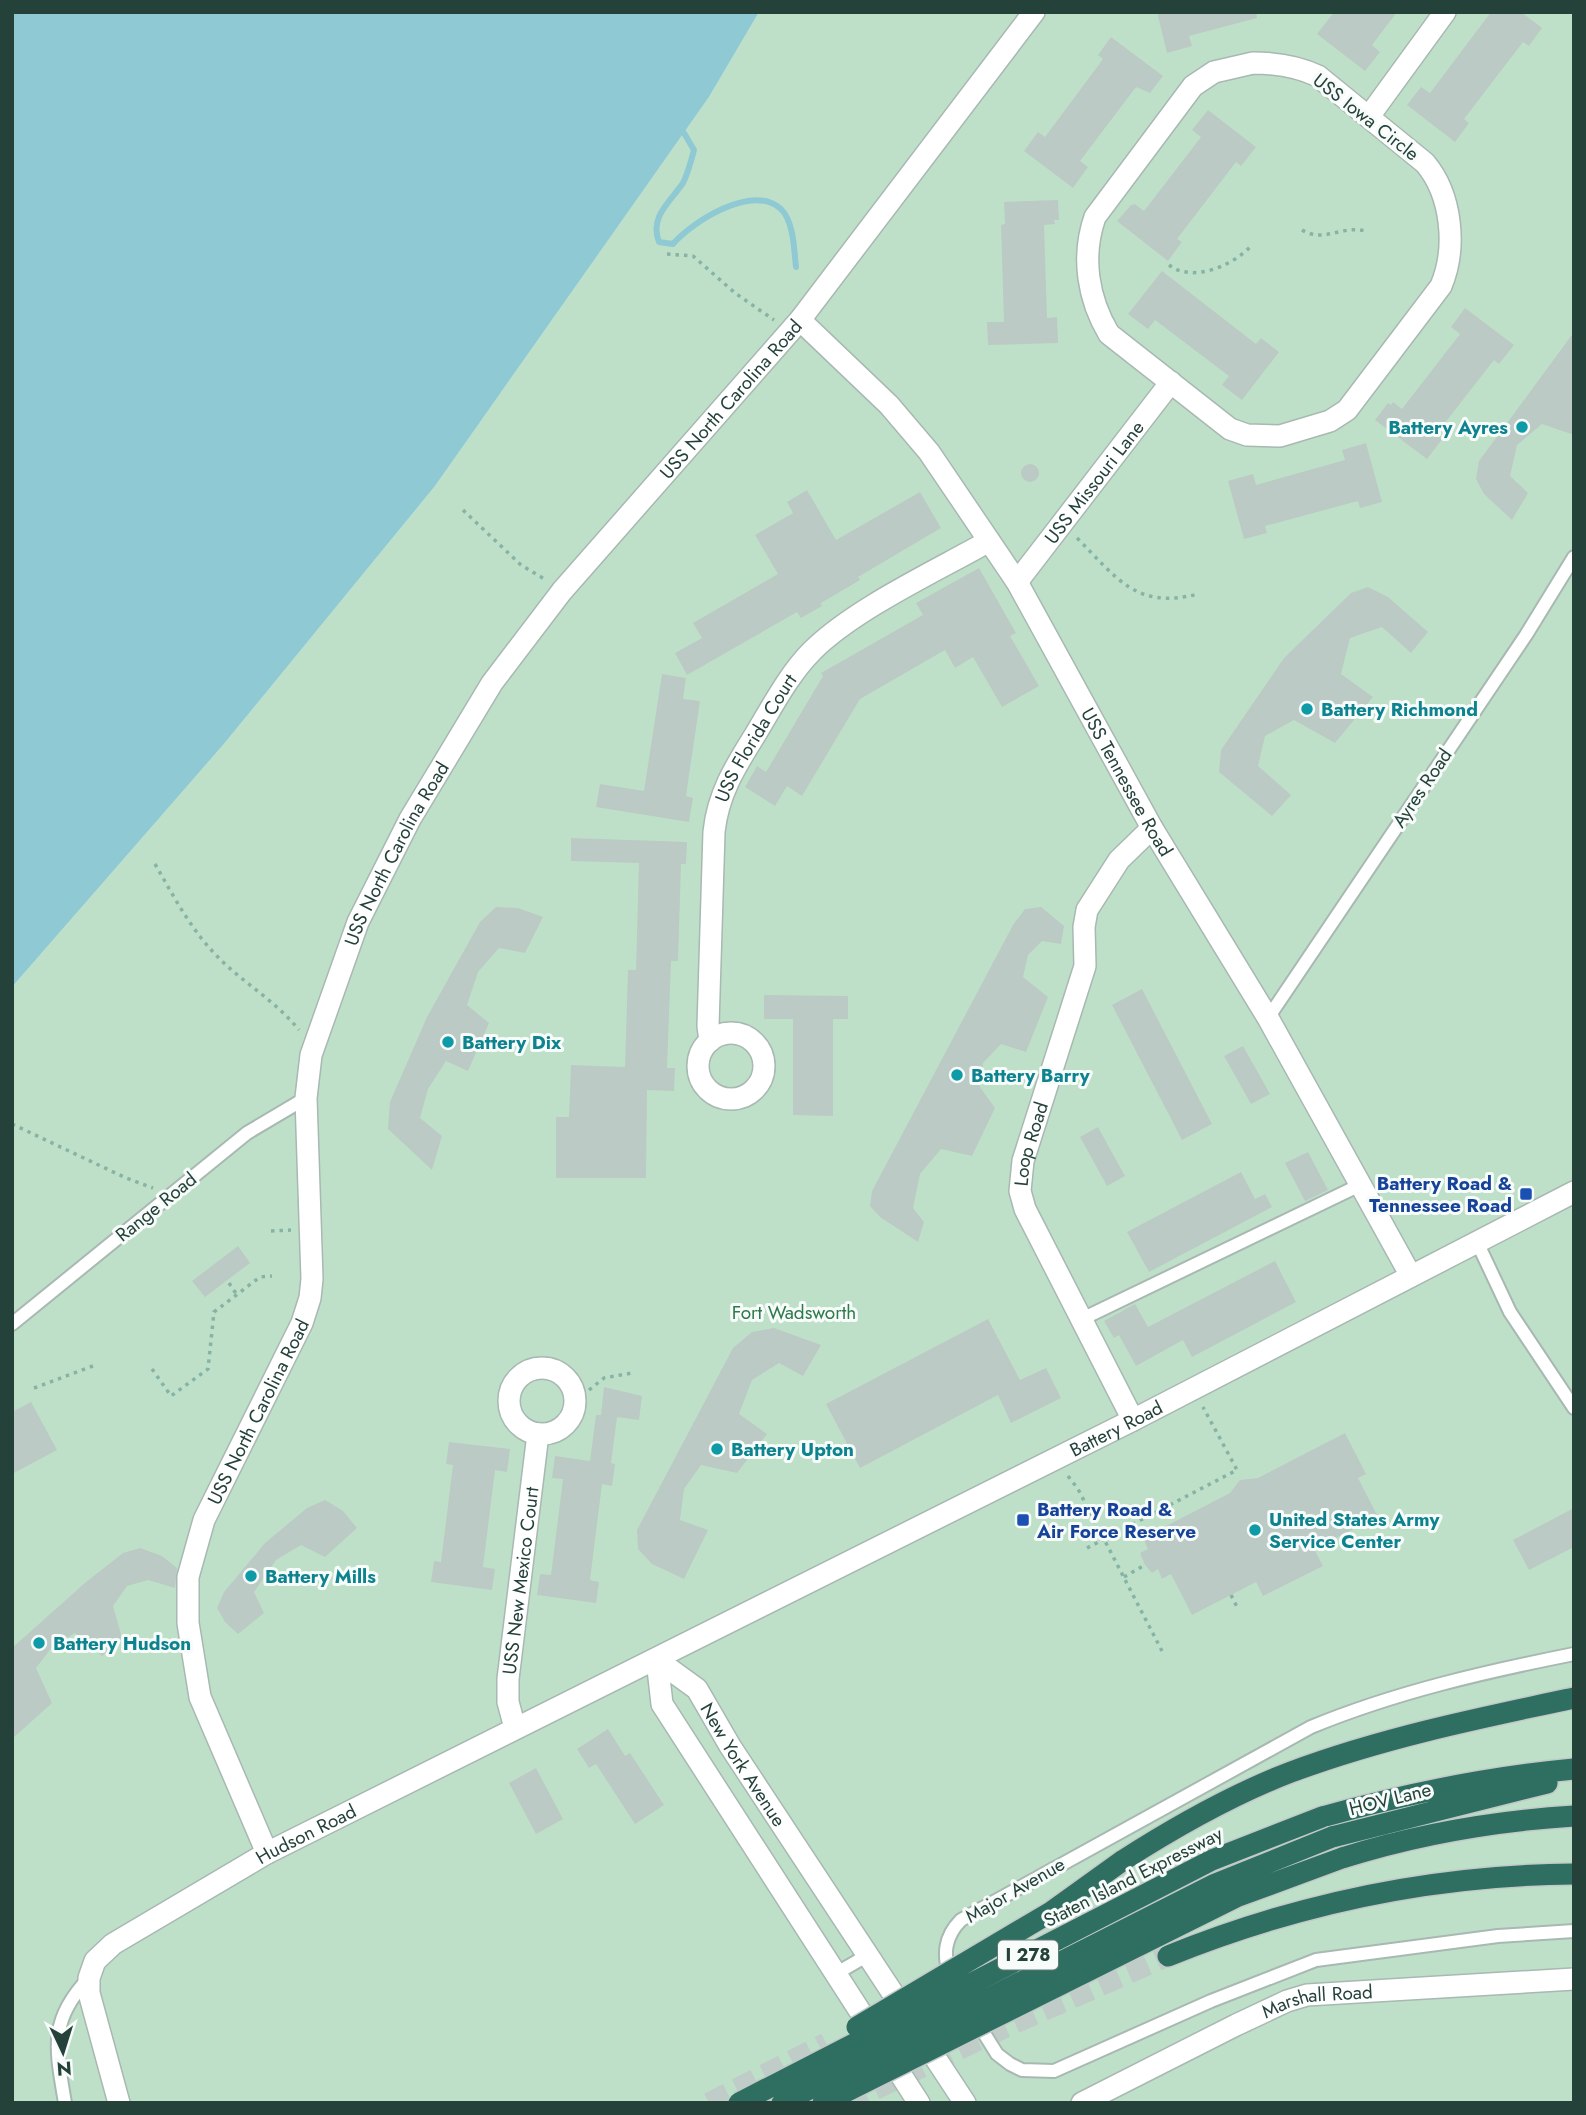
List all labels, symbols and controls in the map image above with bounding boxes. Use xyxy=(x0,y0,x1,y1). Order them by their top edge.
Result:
street label: USS Iowa Circle xyxy=(1307,67,1425,167)
street label: USS North Carolina Road xyxy=(653,313,808,485)
place label: Battery Ayres xyxy=(1388,414,1508,441)
street label: USS Missouri Lane xyxy=(1038,415,1150,549)
marker: Battery Ayres xyxy=(1514,419,1530,435)
street label: USS Florida Court xyxy=(708,668,803,806)
place label: Battery Richmond xyxy=(1321,696,1478,723)
marker: Battery Richmond xyxy=(1299,701,1315,717)
street label: USS Tennessee Road xyxy=(1075,703,1180,861)
street label: Ayres Road xyxy=(1386,743,1458,833)
street label: USS North Carolina Road xyxy=(337,756,455,949)
place label: Battery Dix xyxy=(462,1029,562,1056)
marker: Battery Dix xyxy=(440,1034,456,1050)
place label: Battery Barry xyxy=(971,1062,1091,1089)
marker: Battery Barry xyxy=(949,1067,965,1083)
street label: Loop Road xyxy=(1007,1098,1055,1188)
street label: Range Road xyxy=(110,1166,202,1248)
place label: Battery Road & Tennessee Road xyxy=(1369,1170,1512,1219)
marker: Battery Road & Tennessee Road xyxy=(1518,1186,1534,1202)
park label: Fort Wadsworth xyxy=(732,1299,856,1326)
street label: USS North Carolina Road xyxy=(200,1314,315,1509)
street label: Battery Road xyxy=(1065,1394,1167,1463)
place label: Battery Upton xyxy=(731,1436,854,1463)
marker: Battery Upton xyxy=(709,1441,725,1457)
street label: USS New Mexico Court xyxy=(495,1485,545,1676)
place label: Battery Road & Air Force Reserve xyxy=(1036,1496,1196,1545)
place label: United States Army Service Center xyxy=(1269,1506,1441,1555)
marker: Battery Road & Air Force Reserve xyxy=(1015,1512,1031,1528)
marker: United States Army Service Center xyxy=(1247,1522,1263,1538)
place label: Battery Mills xyxy=(265,1563,376,1590)
marker: Battery Mills xyxy=(243,1568,259,1584)
place label: Battery Hudson xyxy=(53,1630,191,1657)
marker: Battery Hudson xyxy=(31,1635,47,1651)
street label: New York Avenue xyxy=(694,1698,793,1832)
street label: HOV Lane xyxy=(1346,1776,1434,1822)
street label: Hudson Road xyxy=(250,1797,361,1870)
street label: Staten Island Expressway xyxy=(1039,1820,1228,1934)
street label: Major Avenue xyxy=(960,1850,1070,1929)
road number: I 278 xyxy=(998,1940,1058,1969)
street label: Marshall Road xyxy=(1257,1978,1373,2025)
north arrow xyxy=(28,2017,98,2087)
text: N xyxy=(56,2054,73,2082)

